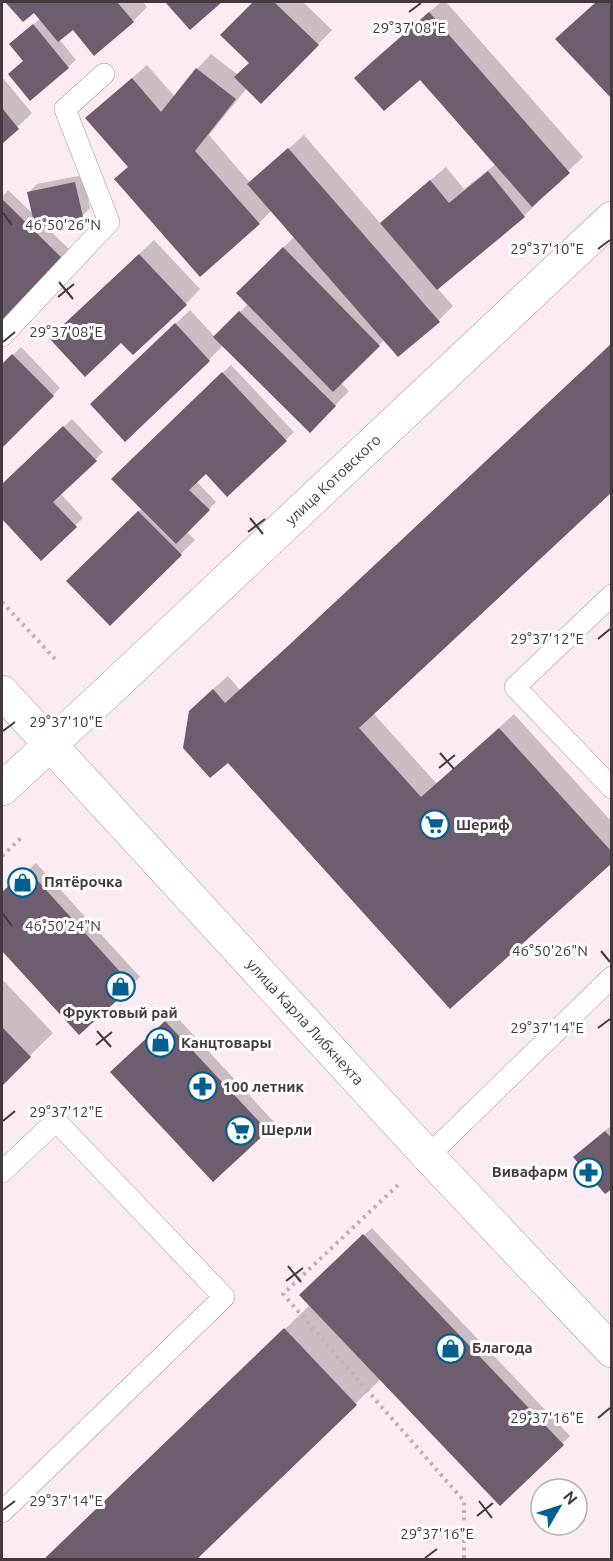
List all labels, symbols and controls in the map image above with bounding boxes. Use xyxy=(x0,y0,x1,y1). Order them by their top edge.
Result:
text: 29°37'08"E xyxy=(372,19,446,36)
text: 46°50'26"N xyxy=(25,216,101,233)
text: 29°37'10"E xyxy=(510,240,584,257)
text: 29°37'08"E xyxy=(29,323,103,340)
street label: улица Котовского xyxy=(282,431,384,528)
text: 29°37'12"E xyxy=(510,630,584,647)
text: 29°37'10"E xyxy=(29,713,103,730)
supermarket icon: Шериф xyxy=(419,809,451,841)
place label: Шериф xyxy=(456,816,510,833)
shop icon: Пятёрочка xyxy=(7,866,39,898)
place label: Пятёрочка xyxy=(44,873,123,890)
text: 46°50'24"N xyxy=(25,917,101,934)
text: 46°50'26"N xyxy=(512,942,588,959)
street label: улица Карла Либкнехта xyxy=(243,955,367,1088)
shop icon: Фруктовый рай xyxy=(104,970,136,1002)
place label: Фруктовый рай xyxy=(62,1004,178,1021)
text: 29°37'14"E xyxy=(510,1019,584,1036)
shop icon: Канцтовары xyxy=(144,1027,176,1059)
place label: Канцтовары xyxy=(181,1034,272,1051)
pharmacy icon: 100 летник xyxy=(186,1071,218,1103)
place label: 100 летник xyxy=(223,1078,304,1095)
text: 29°37'12"E xyxy=(29,1103,103,1120)
supermarket icon: Шерли xyxy=(224,1114,256,1146)
place label: Шерли xyxy=(261,1121,312,1138)
pharmacy icon: Вивафарм xyxy=(573,1156,605,1188)
place label: Вивафарм xyxy=(492,1163,568,1180)
shop icon: Благода xyxy=(435,1332,467,1364)
place label: Благода xyxy=(472,1339,533,1356)
text: 29°37'16"E xyxy=(510,1409,584,1426)
north arrow xyxy=(529,1477,589,1537)
text: N xyxy=(560,1487,581,1508)
text: 29°37'14"E xyxy=(29,1492,103,1509)
text: 29°37'16"E xyxy=(400,1525,474,1542)

